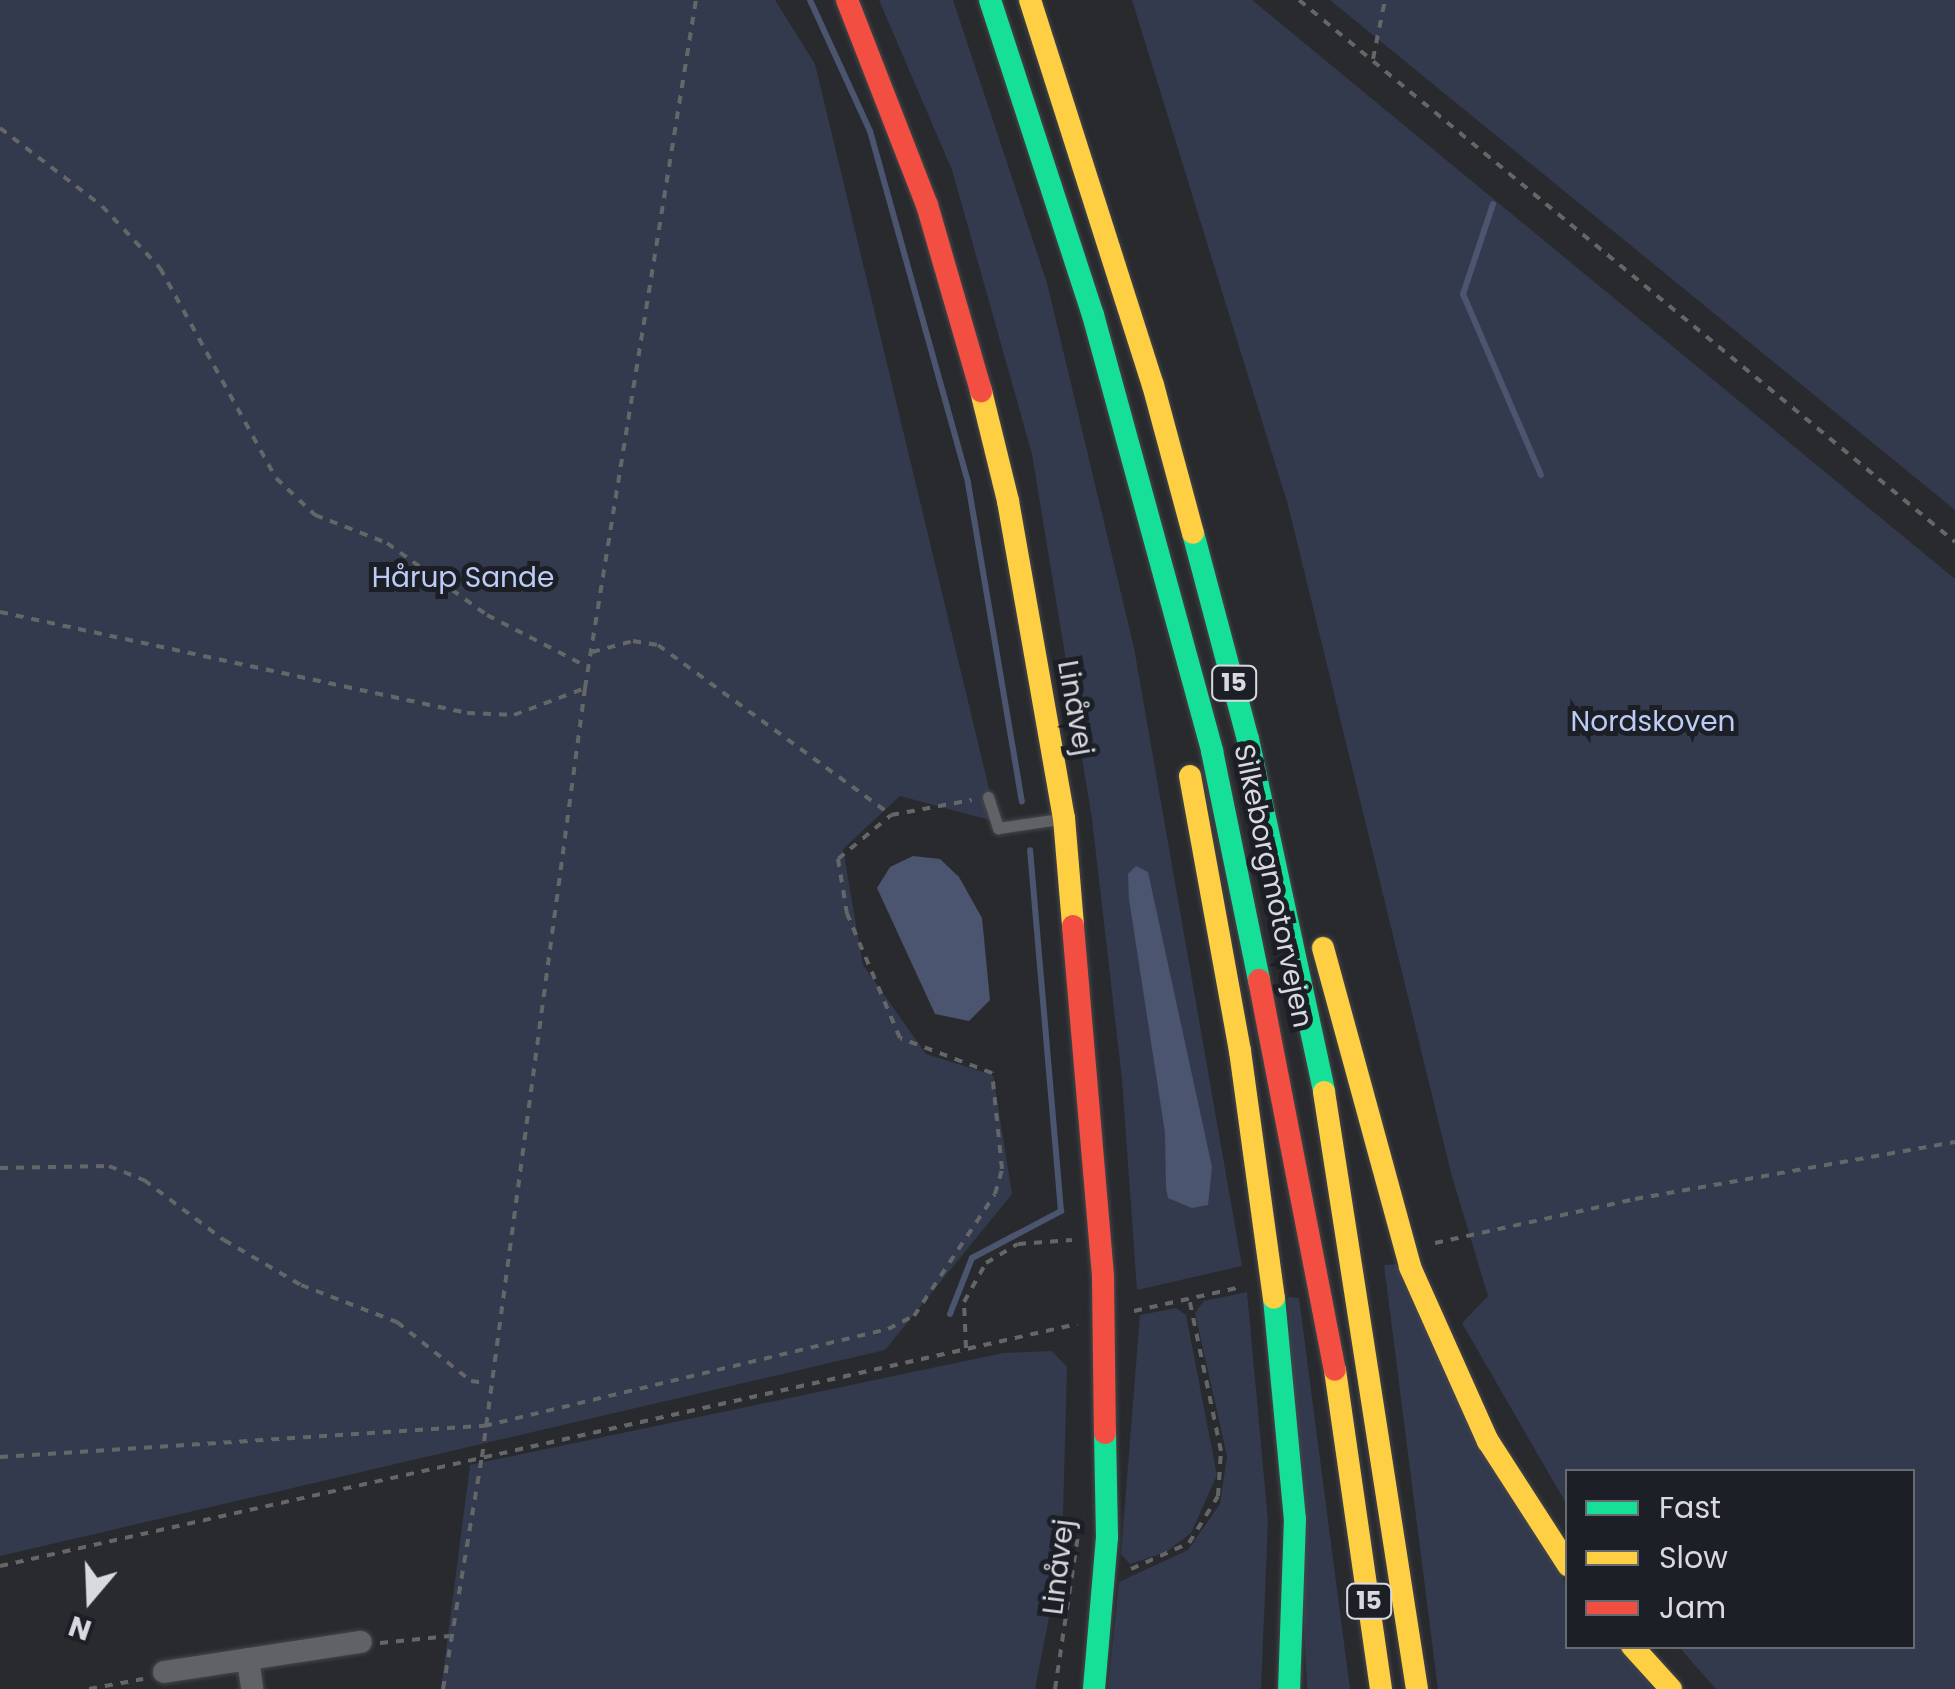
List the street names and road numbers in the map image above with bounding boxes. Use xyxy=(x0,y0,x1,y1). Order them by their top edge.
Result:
street label: Linåvej xyxy=(1050,658,1100,758)
road number: 15 xyxy=(1209,663,1259,703)
street label: Silkeborgmotorvejen xyxy=(1227,741,1319,1031)
street label: Linåvej xyxy=(1036,1517,1082,1617)
road number: 15 xyxy=(1344,1581,1394,1621)

